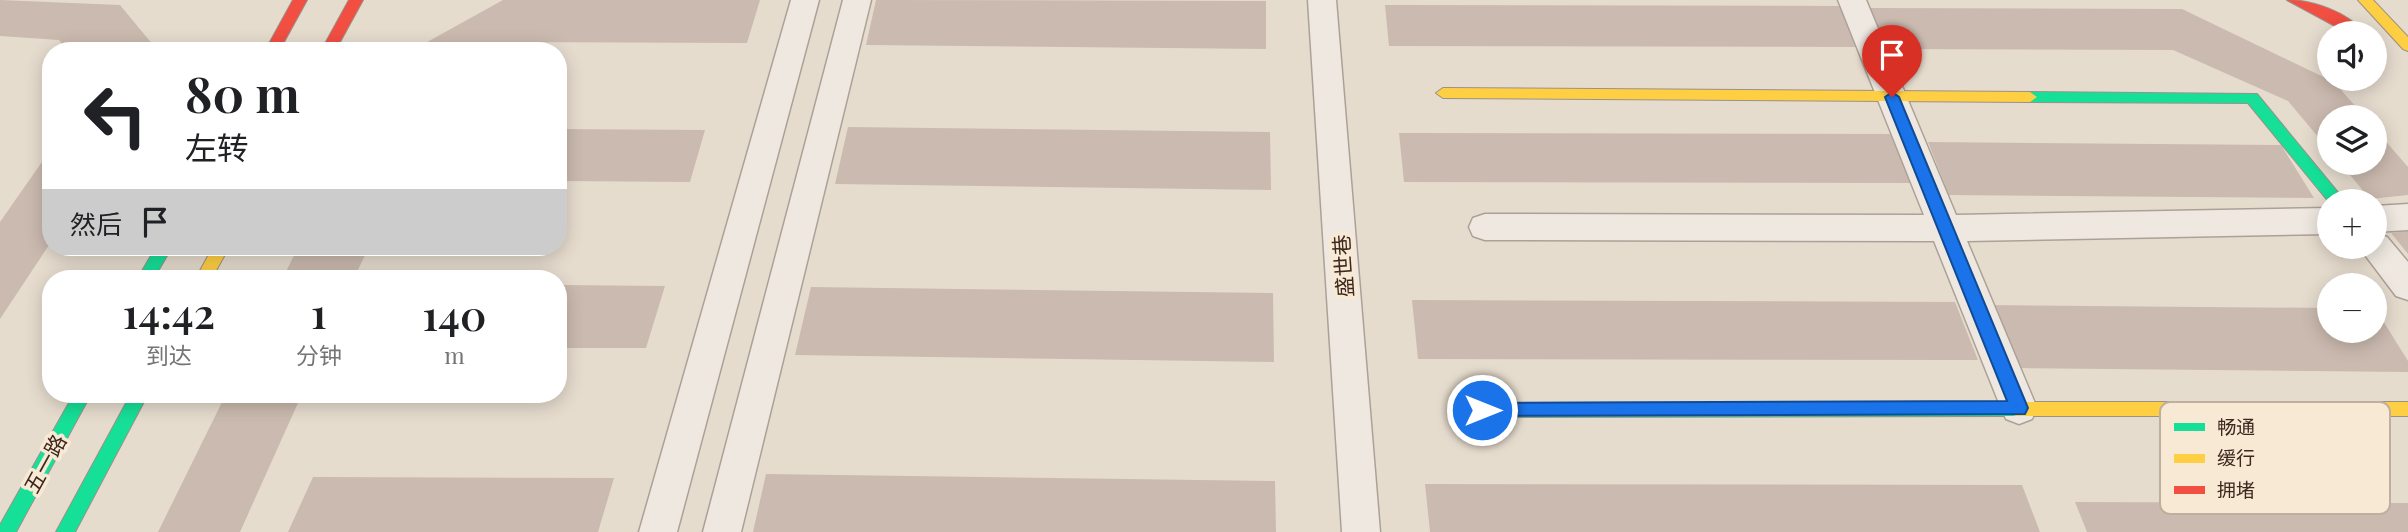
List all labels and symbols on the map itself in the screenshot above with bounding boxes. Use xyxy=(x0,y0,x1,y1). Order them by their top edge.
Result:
pin xyxy=(1862,25,1922,97)
street label: 盛世巷 xyxy=(1326,234,1358,298)
position arrow xyxy=(1445,373,1519,447)
legend xyxy=(2160,402,2390,514)
text: 畅通 xyxy=(2217,413,2255,439)
street label: 五一路 xyxy=(16,429,72,497)
text: 缓行 xyxy=(2217,444,2255,470)
text: 拥堵 xyxy=(2217,476,2255,502)

